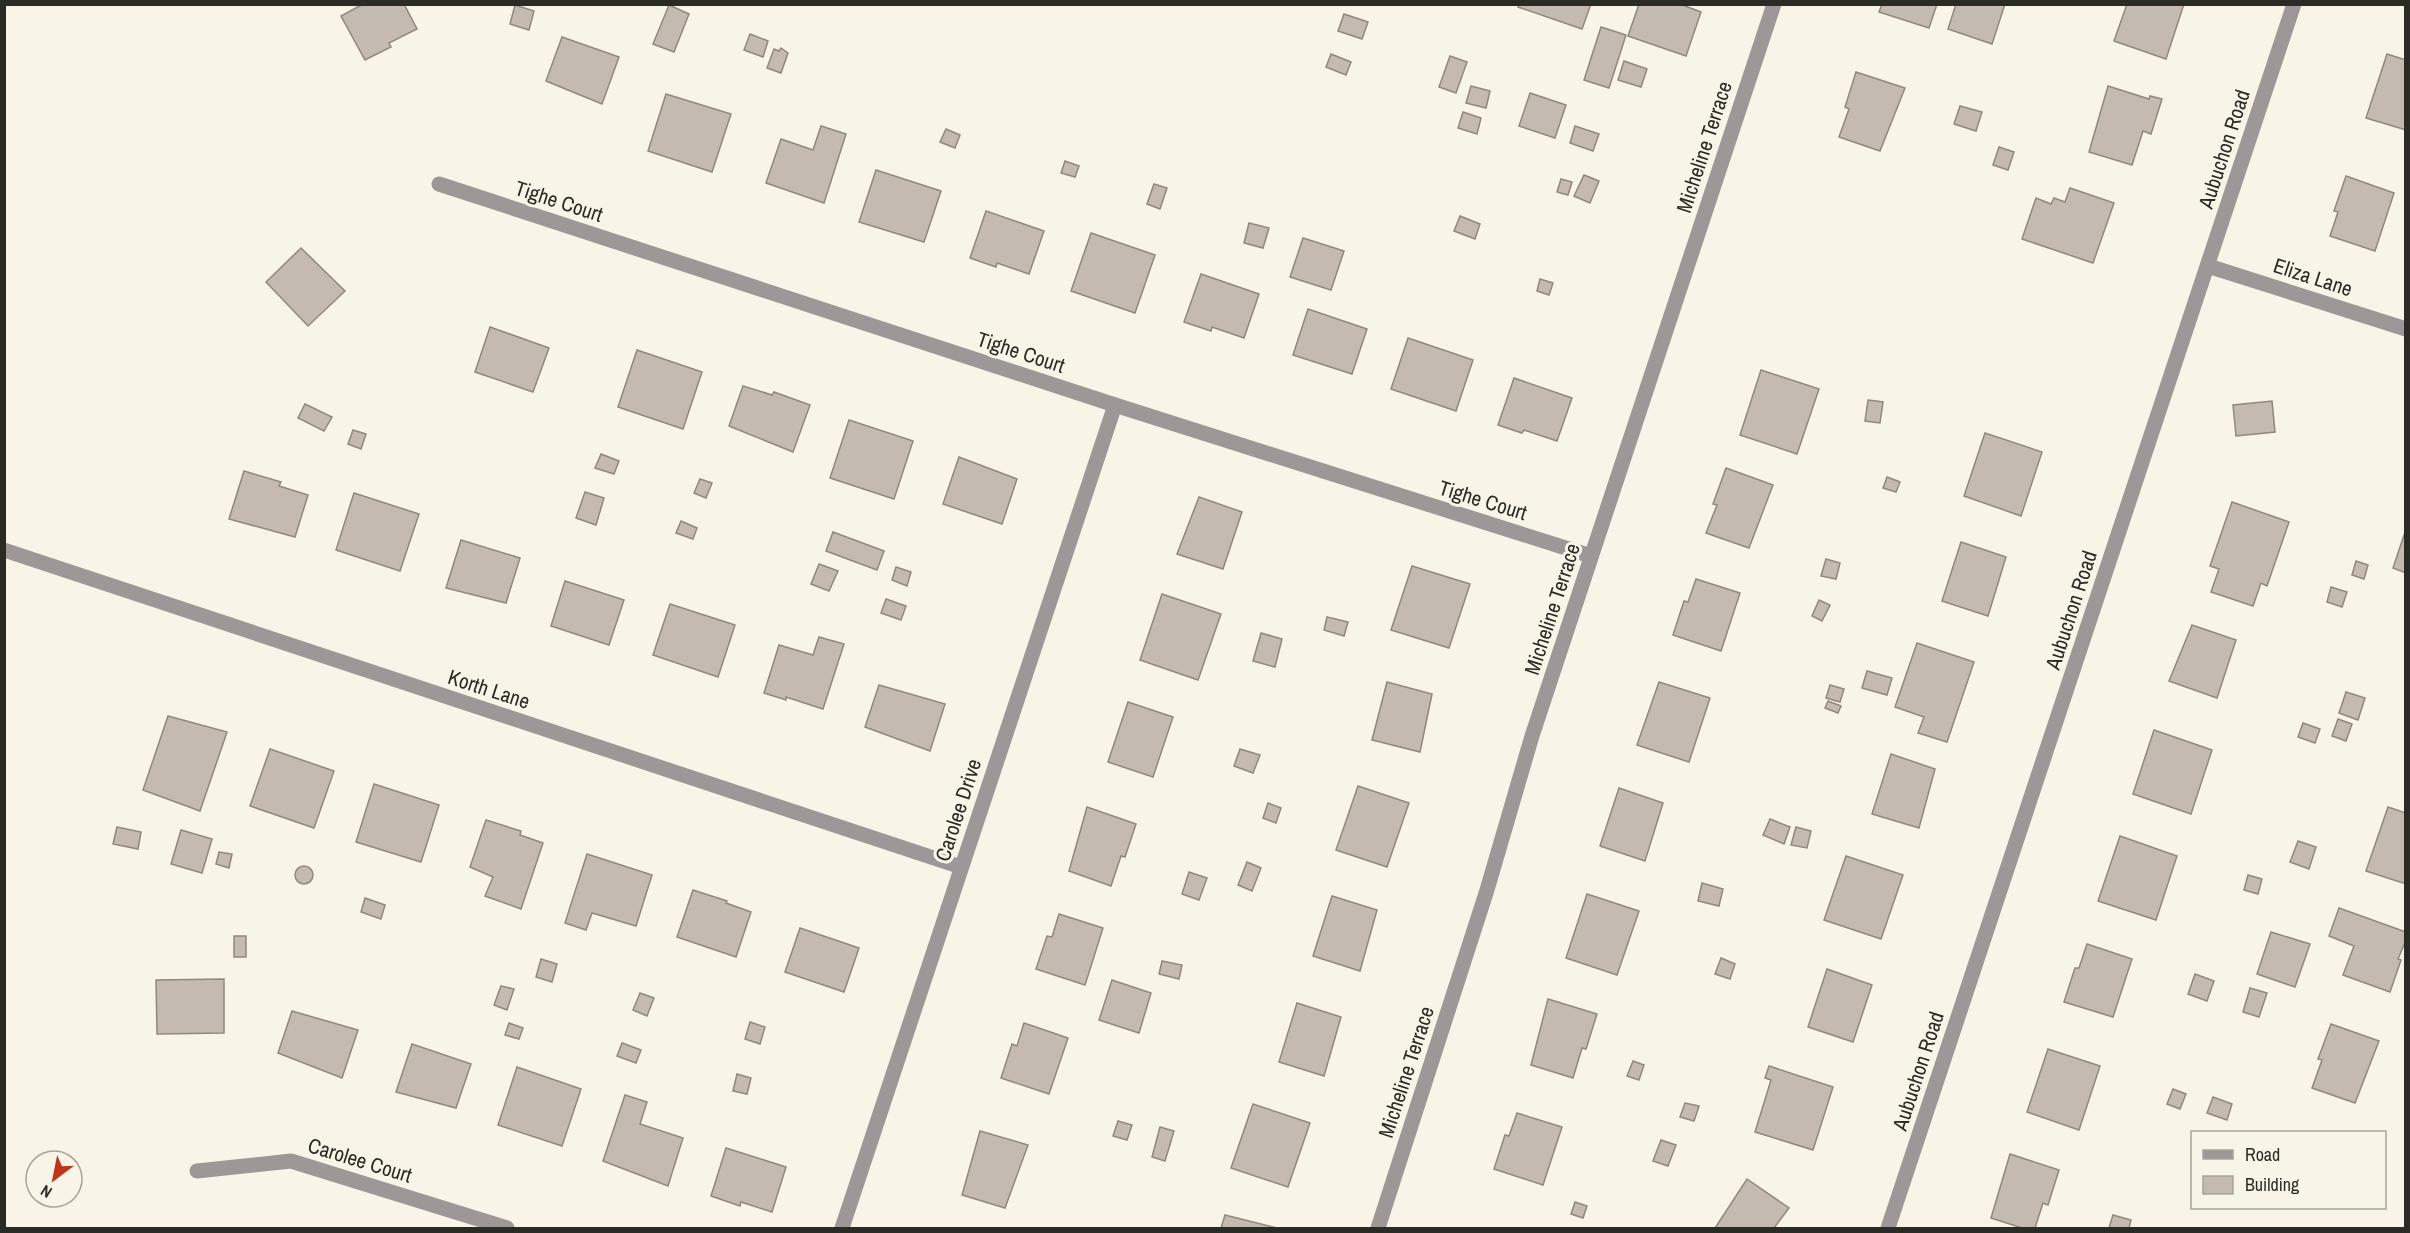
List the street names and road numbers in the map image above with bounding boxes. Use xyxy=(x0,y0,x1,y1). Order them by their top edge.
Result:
street label: Micheline Terrace xyxy=(1669,78,1739,216)
street label: Aubuchon Road xyxy=(2191,86,2257,213)
street label: Tighe Court xyxy=(511,173,607,229)
street label: Eliza Lane xyxy=(2270,251,2356,303)
street label: Tighe Court xyxy=(973,324,1069,380)
street label: Tighe Court xyxy=(1435,473,1531,527)
street label: Micheline Terrace xyxy=(1517,540,1587,678)
street label: Aubuchon Road xyxy=(2038,547,2104,674)
street label: Korth Lane xyxy=(444,662,534,716)
street label: Carolee Drive xyxy=(928,755,988,865)
street label: Micheline Terrace xyxy=(1371,1003,1441,1141)
street label: Aubuchon Road xyxy=(1885,1008,1951,1135)
street label: Carolee Court xyxy=(305,1130,416,1190)

